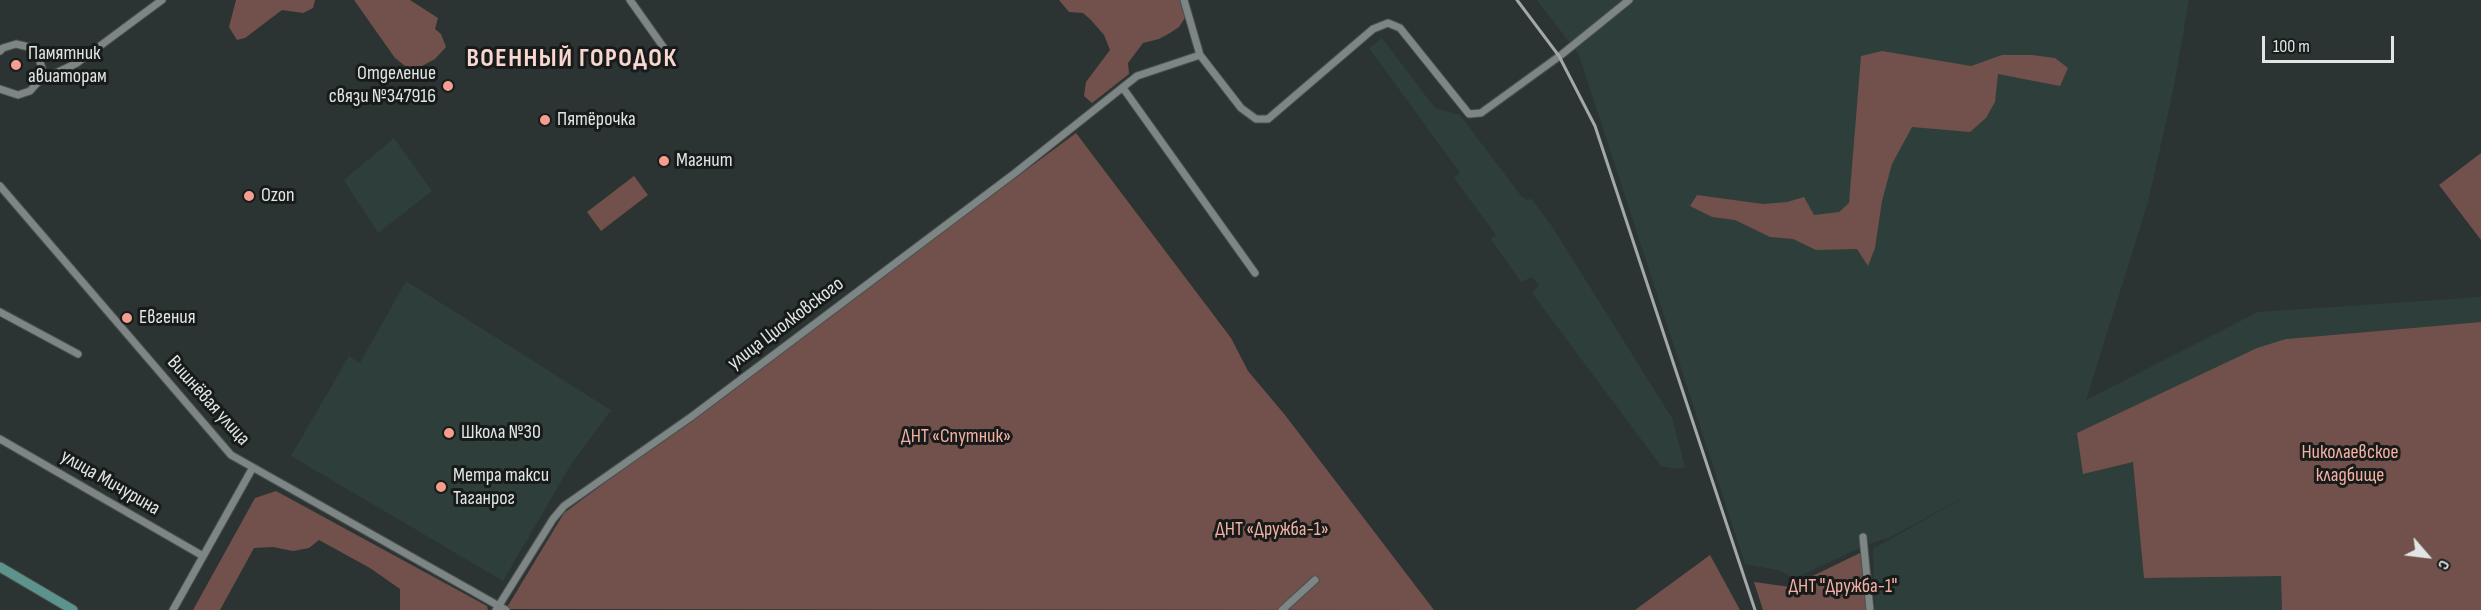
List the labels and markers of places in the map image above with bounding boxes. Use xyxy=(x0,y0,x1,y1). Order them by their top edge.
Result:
place label: Памятник авиаторам xyxy=(28,42,107,89)
marker: Памятник авиаторам xyxy=(9,58,23,72)
place label: Отделение связи №347916 xyxy=(329,62,436,109)
marker: Отделение связи №347916 xyxy=(441,79,455,93)
place label: Пятёрочка xyxy=(557,108,636,132)
marker: Пятёрочка xyxy=(538,113,552,127)
place label: Магнит xyxy=(676,149,733,173)
marker: Магнит xyxy=(657,154,671,168)
place label: Ozon xyxy=(261,184,295,208)
marker: Ozon xyxy=(242,189,256,203)
place label: Евгения xyxy=(139,306,196,330)
marker: Евгения xyxy=(120,311,134,325)
place label: Школа №30 xyxy=(461,421,541,445)
marker: Школа №30 xyxy=(442,426,456,440)
place label: Метра такси Таганрог xyxy=(453,464,549,511)
marker: Метра такси Таганрог xyxy=(434,480,448,494)

